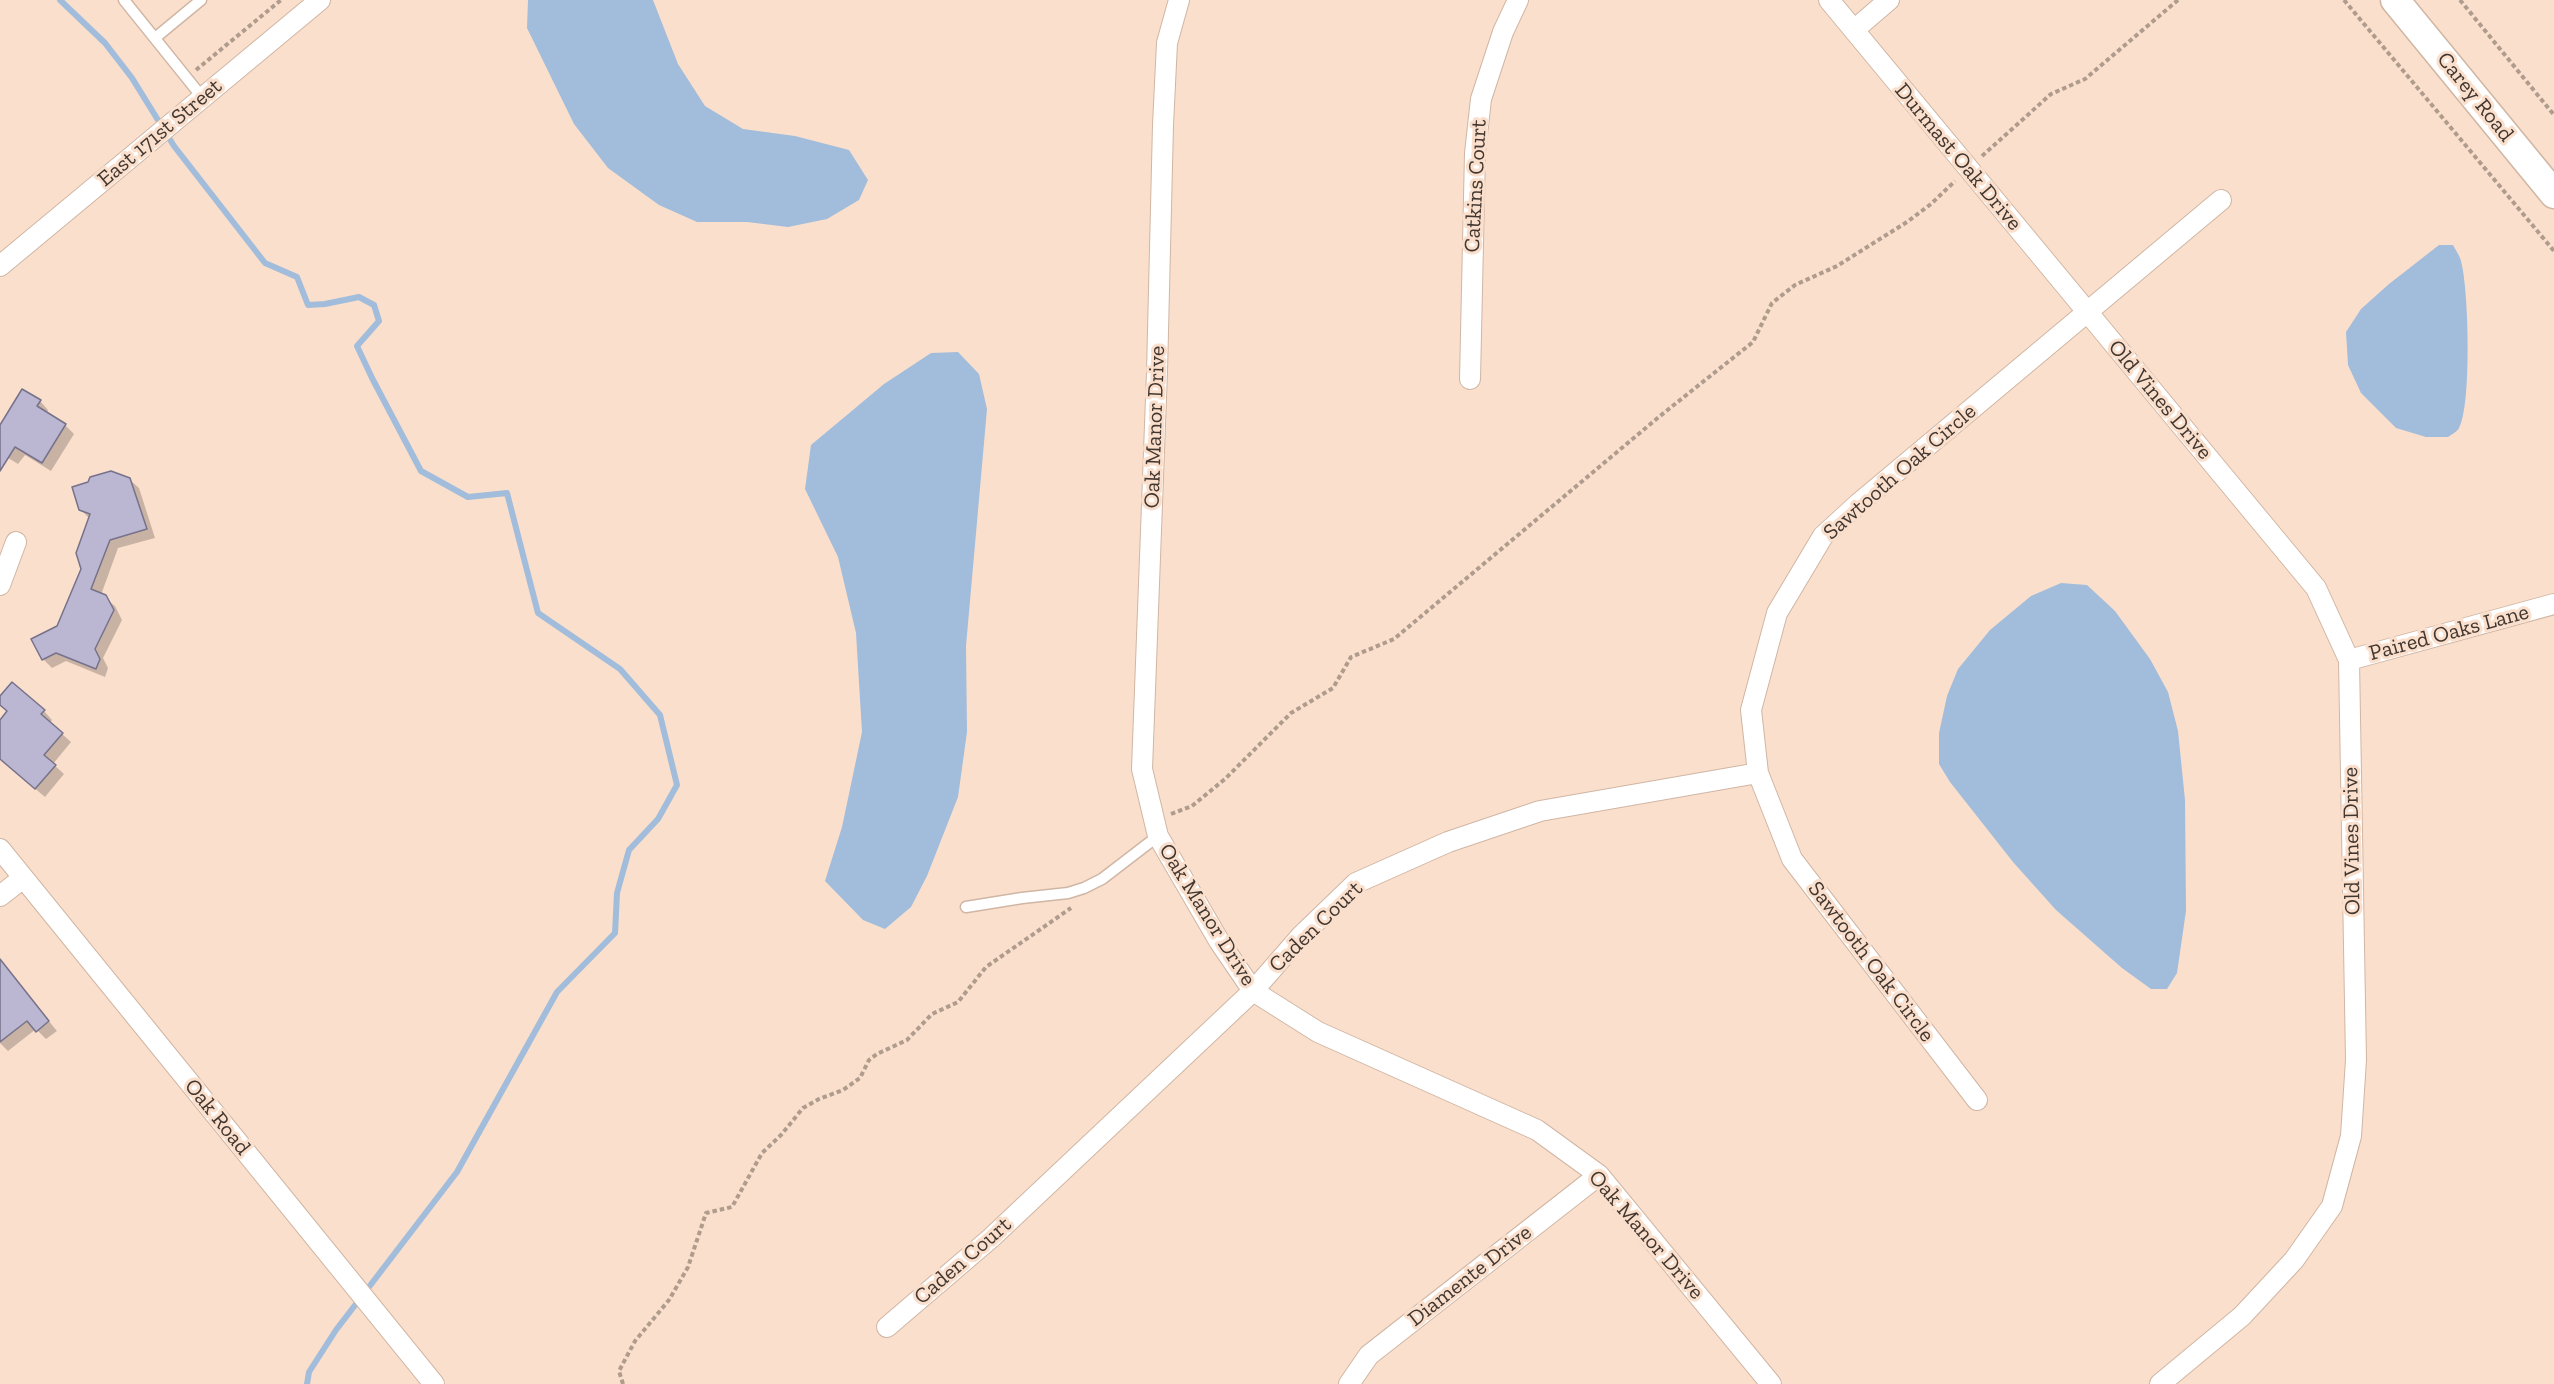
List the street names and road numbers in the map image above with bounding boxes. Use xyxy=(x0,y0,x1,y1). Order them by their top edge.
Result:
street label: Carey Road xyxy=(2431,47,2519,147)
street label: East 171st Street xyxy=(93,73,227,193)
street label: Durmast Oak Drive xyxy=(1889,78,2027,236)
street label: Catkins Court xyxy=(1459,119,1493,253)
street label: Old Vines Drive xyxy=(2102,335,2218,465)
street label: Oak Manor Drive xyxy=(1139,345,1171,509)
street label: Sawtooth Oak Circle xyxy=(1818,398,1982,546)
street label: Paired Oaks Lane xyxy=(2366,599,2532,667)
street label: Old Vines Drive xyxy=(2338,767,2366,915)
street label: Oak Manor Drive xyxy=(1153,839,1261,991)
street label: Caden Court xyxy=(1264,876,1368,978)
street label: Sawtooth Oak Circle xyxy=(1802,877,1940,1047)
street label: Oak Road xyxy=(178,1074,256,1160)
street label: Oak Manor Drive xyxy=(1583,1165,1709,1305)
street label: Caden Court xyxy=(909,1212,1017,1310)
street label: Diamente Drive xyxy=(1403,1220,1537,1332)

